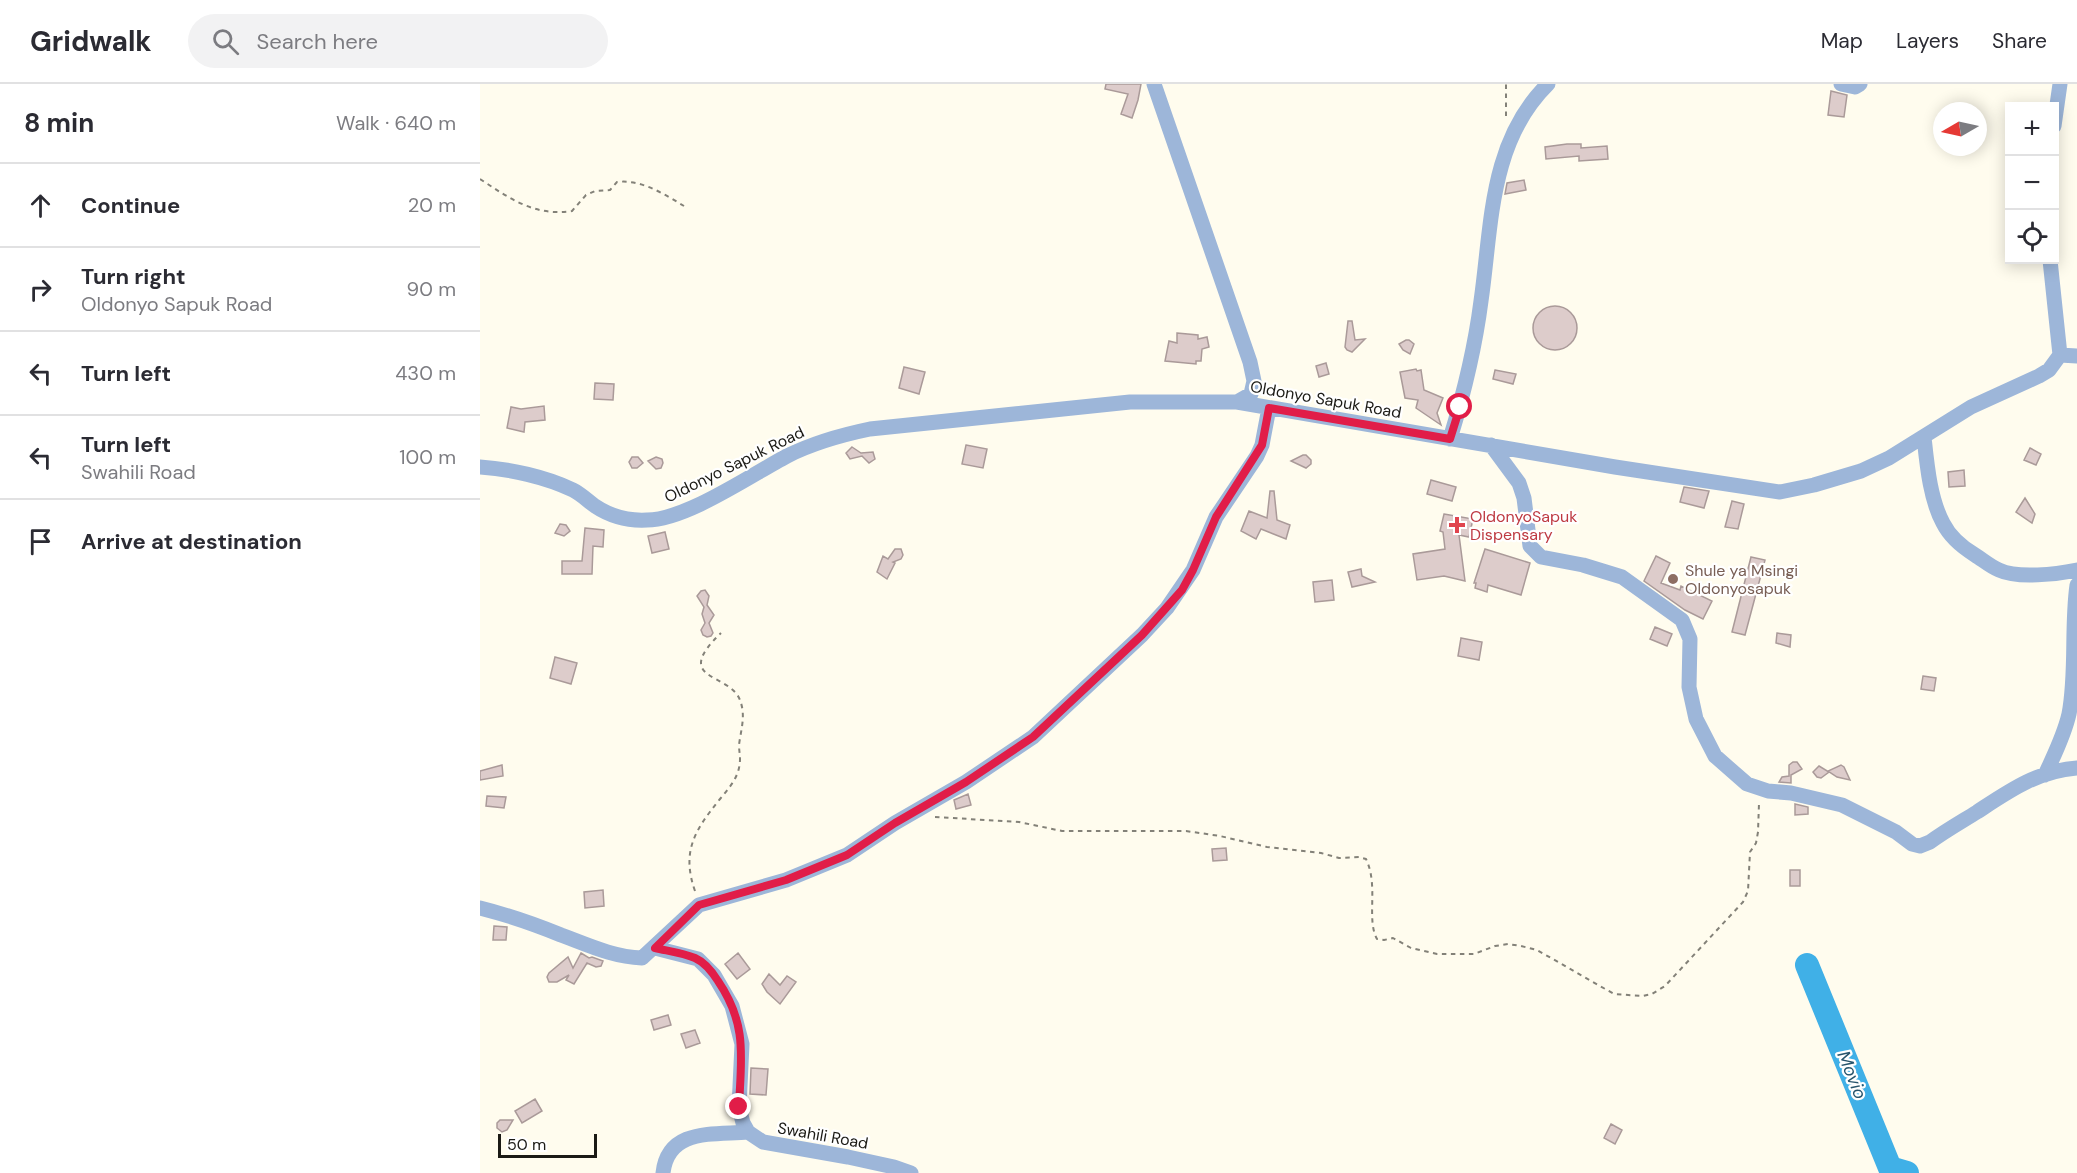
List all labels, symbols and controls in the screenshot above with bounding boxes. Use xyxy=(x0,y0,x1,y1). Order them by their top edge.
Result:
search box xyxy=(188,14,608,68)
text: Gridwalk xyxy=(30,23,152,60)
icon: search xyxy=(209,25,242,58)
text: Search here xyxy=(257,27,378,56)
text: Map xyxy=(1821,27,1863,55)
text: Layers xyxy=(1896,27,1959,55)
text: Share xyxy=(1992,27,2047,55)
north arrow xyxy=(1933,102,1987,156)
map controls xyxy=(2005,102,2059,264)
button: + xyxy=(2005,102,2059,156)
text: 8 min xyxy=(24,106,94,140)
text: Walk · 640 m xyxy=(336,110,456,136)
button: − xyxy=(2005,156,2059,210)
icon: ahead xyxy=(24,189,57,222)
text: Continue xyxy=(81,191,180,220)
text: 20 m xyxy=(408,192,456,218)
button: locate xyxy=(2005,210,2059,264)
text: Turn right xyxy=(81,262,186,291)
icon: right xyxy=(24,273,57,306)
text: 90 m xyxy=(407,276,456,302)
text: Oldonyo Sapuk Road xyxy=(81,291,272,317)
icon: left xyxy=(24,357,57,390)
text: Turn left xyxy=(81,359,171,388)
text: 430 m xyxy=(395,360,456,386)
street label: Oldonyo Sapuk Road xyxy=(1249,376,1403,423)
route start xyxy=(1446,393,1472,419)
street label: Oldonyo Sapuk Road xyxy=(661,421,808,507)
text: Turn left xyxy=(81,430,171,459)
icon: left xyxy=(24,441,57,474)
text: 100 m xyxy=(399,444,456,470)
text: Swahili Road xyxy=(81,459,196,485)
place label: OldonyoSapuk Dispensary xyxy=(1470,506,1577,545)
marker: OldonyoSapuk Dispensary xyxy=(1448,516,1466,534)
icon: arrive xyxy=(24,525,57,558)
text: Arrive at destination xyxy=(81,527,302,556)
place label: Shule ya Msingi Oldonyosapuk xyxy=(1685,560,1798,599)
marker: Shule ya Msingi Oldonyosapuk xyxy=(1666,572,1680,586)
water label: Movio xyxy=(1831,1047,1873,1103)
route end xyxy=(725,1093,751,1119)
street label: Swahili Road xyxy=(776,1117,870,1154)
scale bar xyxy=(498,1131,597,1158)
text: 50 m xyxy=(507,1134,546,1155)

